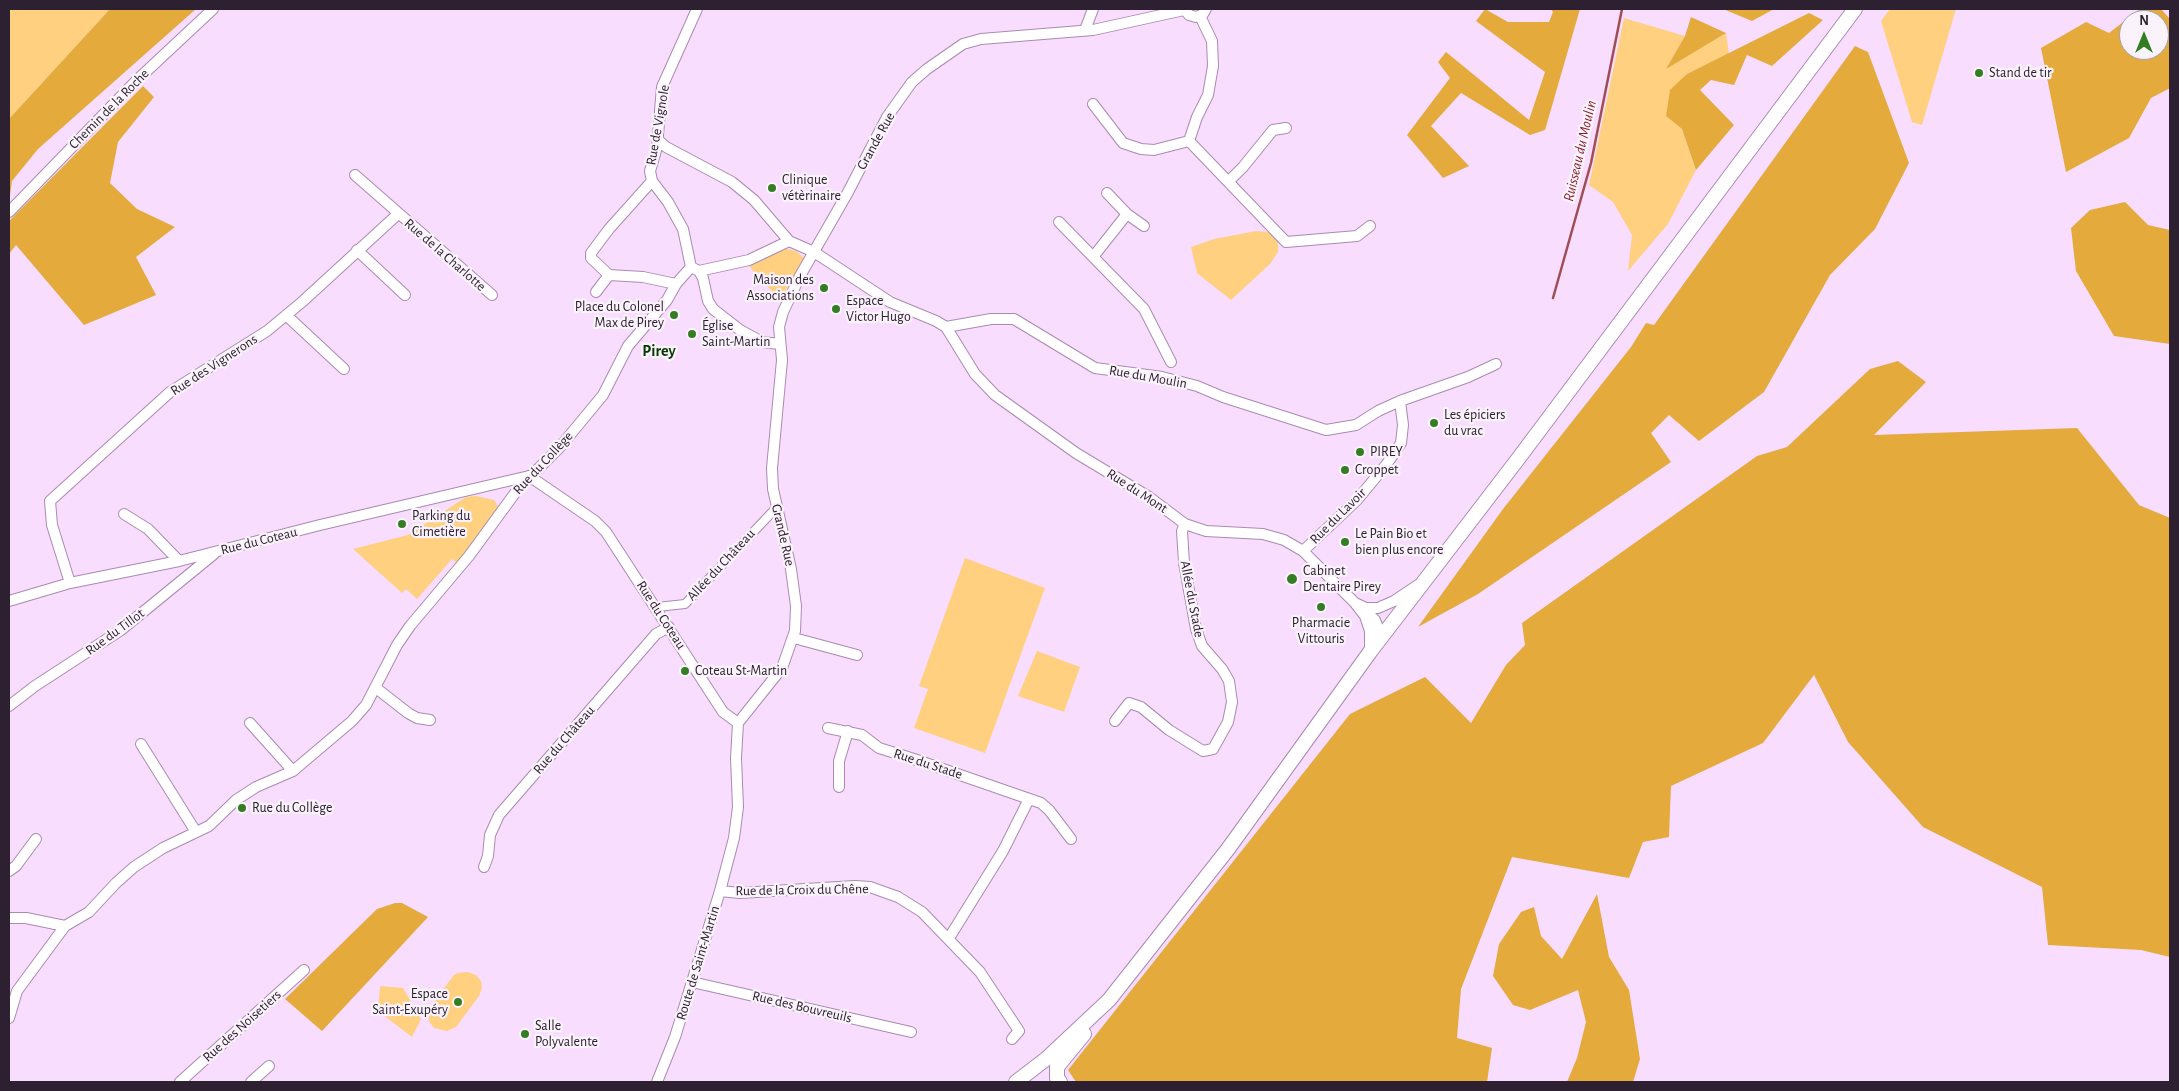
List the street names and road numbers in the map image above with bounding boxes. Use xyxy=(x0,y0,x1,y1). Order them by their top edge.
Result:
street label: Chemin de la Roche xyxy=(65,65,153,153)
street label: Rue de Vignole xyxy=(643,83,673,167)
street label: Grande Rue xyxy=(853,109,899,173)
street label: Rue de la Charlotte xyxy=(401,215,489,295)
street label: Rue des Vignerons xyxy=(167,331,261,399)
street label: Rue du Moulin xyxy=(1108,362,1188,392)
street label: Rue du Collège xyxy=(509,428,577,498)
street label: Rue du Mont xyxy=(1103,465,1171,517)
street label: Rue du Lavoir xyxy=(1306,484,1370,548)
street label: Grande Rue xyxy=(768,502,798,568)
street label: Rue du Coteau xyxy=(219,523,299,559)
street label: Allée du Château xyxy=(683,526,759,604)
street label: Allée du Stade xyxy=(1176,559,1208,639)
street label: Rue du Coteau xyxy=(633,578,689,652)
street label: Rue du Tillot xyxy=(82,605,148,659)
street label: Rue du Château xyxy=(530,702,598,778)
street label: Rue du Stade xyxy=(891,745,965,783)
street label: Rue de la Croix du Chêne xyxy=(735,880,869,900)
street label: Route de Saint-Martin xyxy=(673,904,723,1022)
street label: Rue des Noisetiers xyxy=(199,986,285,1066)
street label: Rue des Bouvreuils xyxy=(750,987,854,1027)

